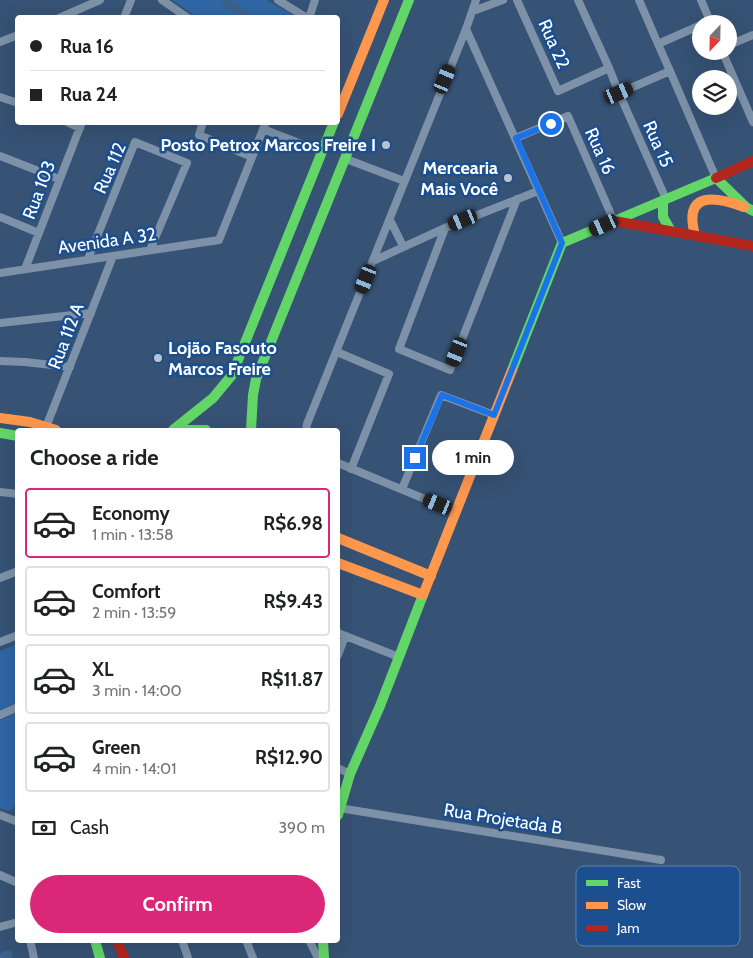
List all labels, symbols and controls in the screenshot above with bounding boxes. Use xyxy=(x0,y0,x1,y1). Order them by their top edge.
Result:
north arrow xyxy=(692,15,738,60)
map controls xyxy=(692,15,737,115)
street label: Rua 22 xyxy=(533,16,575,72)
text: Rua 16 xyxy=(60,35,114,58)
car xyxy=(432,62,457,96)
button: layers xyxy=(692,70,737,115)
car xyxy=(602,80,635,106)
text: Rua 24 xyxy=(60,83,118,106)
route start xyxy=(540,113,562,135)
street label: Rua 15 xyxy=(638,117,678,171)
street label: Rua 16 xyxy=(580,124,620,178)
place label: Posto Petrox Marcos Freire I xyxy=(160,134,376,156)
street label: Rua 112 xyxy=(89,139,131,197)
marker: Posto Petrox Marcos Freire I xyxy=(380,139,392,151)
place label: Mercearia Mais Você xyxy=(420,157,498,200)
street label: Rua 103 xyxy=(18,158,60,222)
marker: Mercearia Mais Você xyxy=(502,172,514,184)
car xyxy=(446,207,479,233)
car xyxy=(587,212,620,238)
street label: Avenida A 32 xyxy=(56,223,158,259)
car xyxy=(353,262,378,296)
street label: Rua 112 A xyxy=(43,300,89,372)
car xyxy=(444,335,469,369)
place label: Lojão Fasouto Marcos Freire xyxy=(168,337,277,380)
marker: Lojão Fasouto Marcos Freire xyxy=(152,352,164,364)
callout: 1 min xyxy=(432,440,515,476)
text: Choose a ride xyxy=(30,444,159,471)
route end xyxy=(404,447,426,469)
text: 1 min xyxy=(455,448,491,467)
car xyxy=(421,491,454,517)
icon: car xyxy=(32,501,77,546)
text: Economy xyxy=(92,502,170,525)
text: R$6.98 xyxy=(263,512,323,535)
text: 1 min · 13:58 xyxy=(92,525,174,544)
icon: car xyxy=(32,579,77,624)
text: Comfort xyxy=(92,580,161,603)
text: R$9.43 xyxy=(263,590,323,613)
text: 2 min · 13:59 xyxy=(92,603,176,622)
icon: car xyxy=(32,657,77,702)
text: XL xyxy=(92,658,113,681)
text: R$11.87 xyxy=(261,668,323,691)
text: 3 min · 14:00 xyxy=(92,681,182,700)
icon: car xyxy=(32,735,77,780)
text: Green xyxy=(92,736,141,759)
text: R$12.90 xyxy=(255,746,323,769)
text: 4 min · 14:01 xyxy=(92,759,176,778)
street label: Rua Projetada B xyxy=(442,799,564,839)
icon: cash xyxy=(30,814,58,842)
text: Cash xyxy=(70,816,109,839)
text: 390 m xyxy=(278,818,325,837)
legend xyxy=(576,866,740,946)
text: Fast xyxy=(617,874,641,892)
button: Confirm xyxy=(30,875,325,933)
text: Slow xyxy=(617,896,646,914)
text: Jam xyxy=(616,919,639,937)

